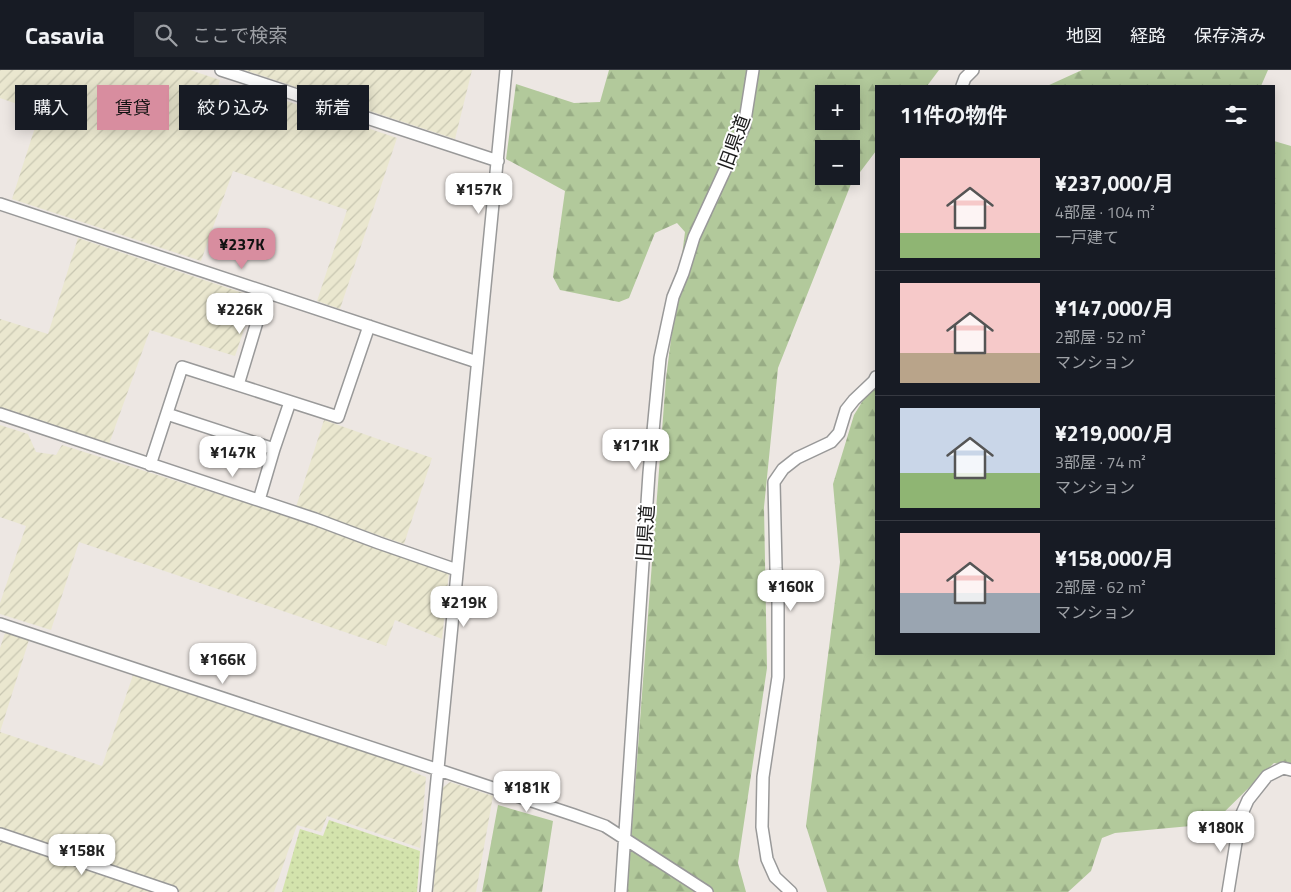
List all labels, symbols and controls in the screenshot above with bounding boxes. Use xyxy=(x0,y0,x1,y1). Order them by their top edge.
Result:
search box xyxy=(134,12,484,57)
text: Casavia xyxy=(25,17,104,53)
text: ここで検索 xyxy=(192,20,287,49)
icon: search xyxy=(152,21,180,49)
text: 地図 xyxy=(1066,22,1102,49)
text: 経路 xyxy=(1130,22,1166,49)
text: 保存済み xyxy=(1194,22,1266,49)
chip: 購入 xyxy=(15,85,87,130)
chip: 賃貸 xyxy=(97,85,169,130)
chip: 絞り込み xyxy=(179,85,287,130)
chip: 新着 xyxy=(297,85,369,130)
map controls xyxy=(815,85,860,185)
button: + xyxy=(815,85,860,130)
text: 11件の物件 xyxy=(900,99,1008,131)
icon: filters xyxy=(1222,101,1250,129)
street label: 旧県道 xyxy=(710,110,757,174)
button: − xyxy=(815,140,860,185)
text: ¥237,000/月 xyxy=(1055,167,1174,199)
pin: ¥157K xyxy=(444,172,514,215)
text: ¥157K xyxy=(456,177,502,201)
icon: home xyxy=(940,178,1000,238)
text: 4部屋 · 104 m² xyxy=(1055,200,1155,224)
text: 一戸建て xyxy=(1055,225,1119,249)
pin: ¥237K xyxy=(207,228,277,270)
text: ¥237K xyxy=(219,232,265,256)
pin: ¥226K xyxy=(205,292,275,335)
text: ¥147,000/月 xyxy=(1055,292,1174,324)
text: ¥226K xyxy=(217,297,263,321)
icon: home xyxy=(940,303,1000,363)
text: 2部屋 · 52 m² xyxy=(1055,325,1146,349)
text: マンション xyxy=(1055,350,1135,374)
text: ¥219,000/月 xyxy=(1055,417,1174,449)
pin: ¥171K xyxy=(601,428,671,471)
icon: home xyxy=(940,428,1000,488)
text: ¥171K xyxy=(613,433,659,457)
pin: ¥147K xyxy=(198,436,268,478)
text: ¥147K xyxy=(210,440,256,464)
text: 3部屋 · 74 m² xyxy=(1055,450,1146,474)
text: マンション xyxy=(1055,475,1135,499)
street label: 旧県道 xyxy=(628,504,661,562)
text: ¥158,000/月 xyxy=(1055,542,1174,574)
icon: home xyxy=(940,553,1000,613)
pin: ¥160K xyxy=(756,570,826,612)
text: ¥160K xyxy=(768,574,814,598)
text: 2部屋 · 62 m² xyxy=(1055,575,1146,599)
pin: ¥219K xyxy=(429,586,499,628)
text: ¥219K xyxy=(441,590,487,614)
text: マンション xyxy=(1055,600,1135,624)
pin: ¥166K xyxy=(188,642,258,685)
text: ¥166K xyxy=(200,647,246,671)
pin: ¥181K xyxy=(492,770,562,813)
text: ¥181K xyxy=(504,775,550,799)
pin: ¥180K xyxy=(1186,810,1256,853)
text: ¥180K xyxy=(1198,815,1244,839)
pin: ¥158K xyxy=(47,834,117,876)
text: ¥158K xyxy=(59,838,105,862)

